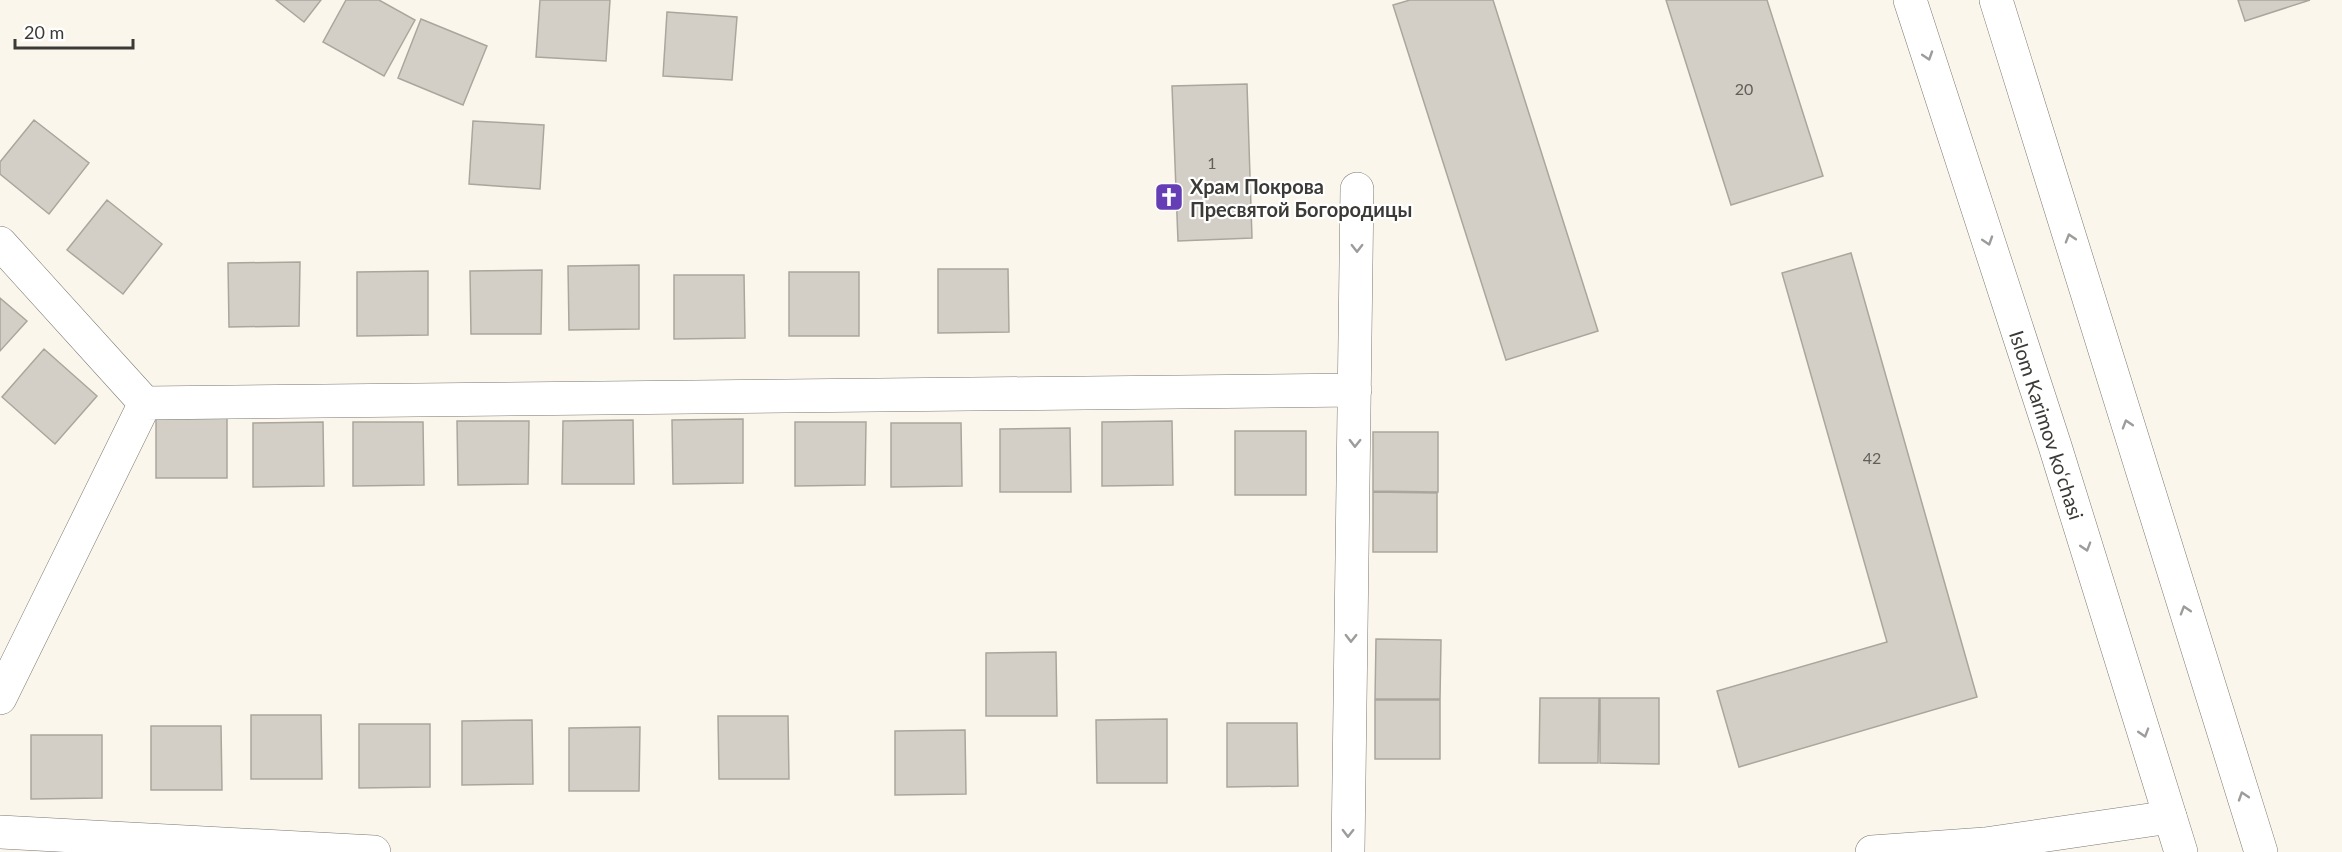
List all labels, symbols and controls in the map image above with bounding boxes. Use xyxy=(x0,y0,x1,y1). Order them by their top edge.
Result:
scale bar xyxy=(15,12,134,50)
text: 20 m xyxy=(24,21,64,43)
one-way arrow xyxy=(1921,50,1933,61)
house number: 20 xyxy=(1735,79,1753,98)
house number: 1 xyxy=(1207,153,1217,172)
place label: Храм Покрова Пресвятой Богородицы xyxy=(1190,174,1412,221)
church icon: Храм Покрова Пресвятой Богородицы xyxy=(1153,181,1185,213)
one-way arrow xyxy=(2064,233,2077,244)
one-way arrow xyxy=(1981,235,1993,246)
one-way arrow xyxy=(1351,243,1363,252)
street label: Islom Karimov ko‘chasi xyxy=(2005,327,2089,523)
one-way arrow xyxy=(2122,419,2135,430)
one-way arrow xyxy=(1348,438,1361,447)
house number: 42 xyxy=(1863,448,1881,467)
one-way arrow xyxy=(2079,541,2091,552)
one-way arrow xyxy=(2180,605,2193,616)
one-way arrow xyxy=(1345,633,1357,642)
one-way arrow xyxy=(2137,727,2149,738)
one-way arrow xyxy=(2238,791,2251,802)
one-way arrow xyxy=(1342,828,1354,837)

